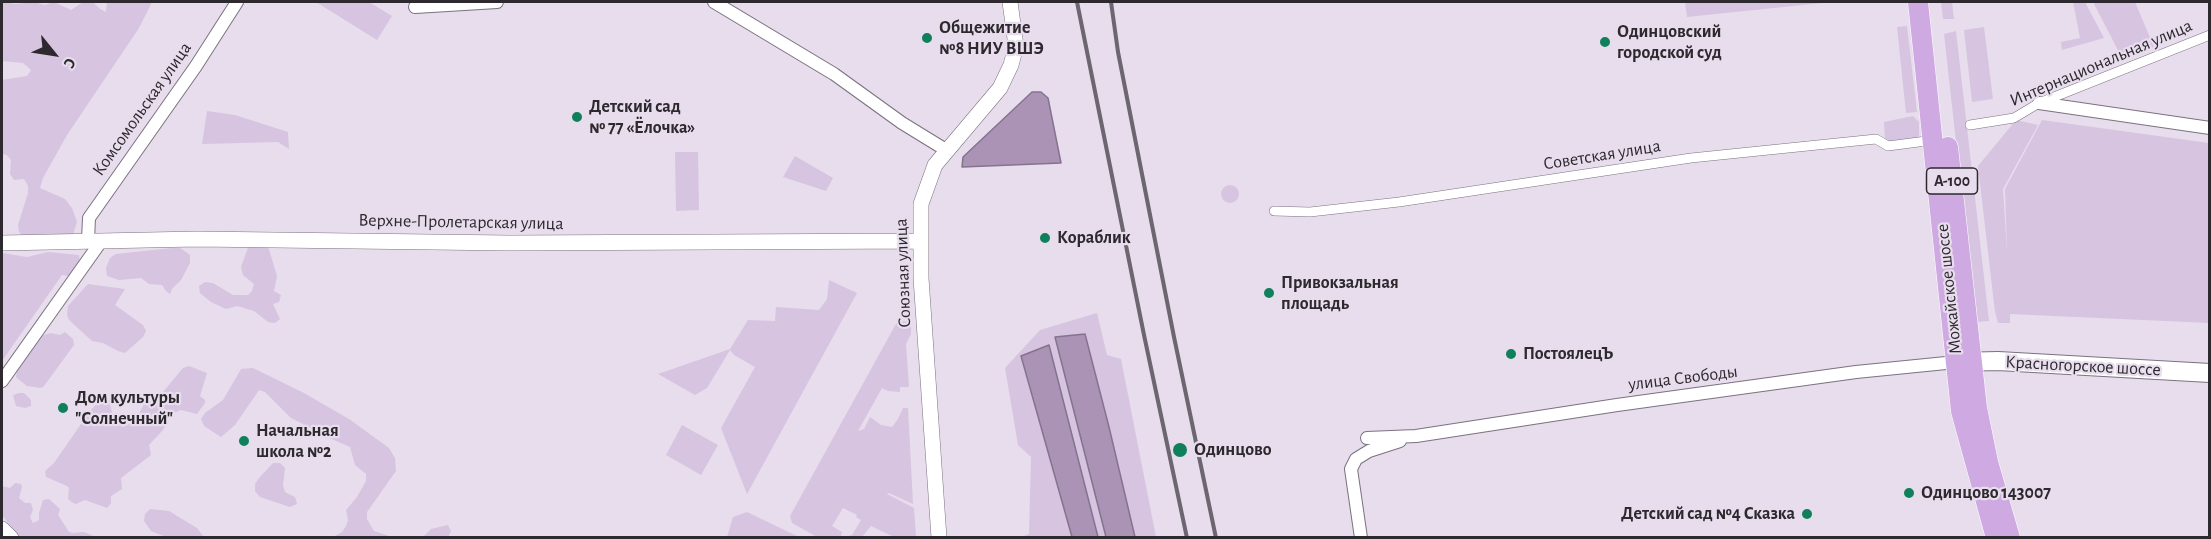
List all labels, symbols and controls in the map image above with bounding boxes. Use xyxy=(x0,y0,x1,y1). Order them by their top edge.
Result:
street label: Интернациональная улица xyxy=(2006,15,2196,111)
place label: Общежитие №8 НИУ ВШЭ xyxy=(939,17,1044,60)
place label: Одинцовский городской суд xyxy=(1617,21,1722,63)
north arrow xyxy=(24,24,84,84)
marker: Общежитие №8 НИУ ВШЭ xyxy=(920,31,934,45)
marker: Одинцовский городской суд xyxy=(1598,35,1612,49)
street label: Комсомольская улица xyxy=(88,38,196,180)
text: С xyxy=(60,55,79,71)
place label: Детский сад № 77 «Ёлочка» xyxy=(589,96,695,138)
marker: Детский сад № 77 «Ёлочка» xyxy=(570,110,584,124)
street label: Советская улица xyxy=(1542,135,1662,175)
road number: А-100 xyxy=(1926,168,1978,194)
street label: Верхне-Пролетарская улица xyxy=(358,209,564,235)
street label: Союзная улица xyxy=(890,218,916,328)
street label: Можайское шоссе xyxy=(1931,223,1967,355)
place label: Кораблик xyxy=(1057,227,1131,249)
marker: Кораблик xyxy=(1038,231,1052,245)
place label: Привокзальная площадь xyxy=(1281,272,1399,314)
marker: Привокзальная площадь xyxy=(1262,286,1276,300)
place label: ПостоялецЪ xyxy=(1523,343,1613,365)
marker: ПостоялецЪ xyxy=(1504,347,1518,361)
street label: Красногорское шоссе xyxy=(2005,351,2161,381)
street label: улица Свободы xyxy=(1627,361,1739,395)
place label: Дом культуры "Солнечный" xyxy=(75,387,180,430)
marker: Дом культуры "Солнечный" xyxy=(56,401,70,415)
place label: Начальная школа №2 xyxy=(256,420,339,462)
marker: Начальная школа №2 xyxy=(237,434,251,448)
place label: Одинцово xyxy=(1194,439,1272,461)
marker: Одинцово xyxy=(1171,441,1189,459)
place label: Одинцово 143007 xyxy=(1921,482,2051,504)
marker: Одинцово 143007 xyxy=(1902,486,1916,500)
place label: Детский сад №4 Сказка xyxy=(1621,503,1795,525)
marker: Детский сад №4 Сказка xyxy=(1800,507,1814,521)

